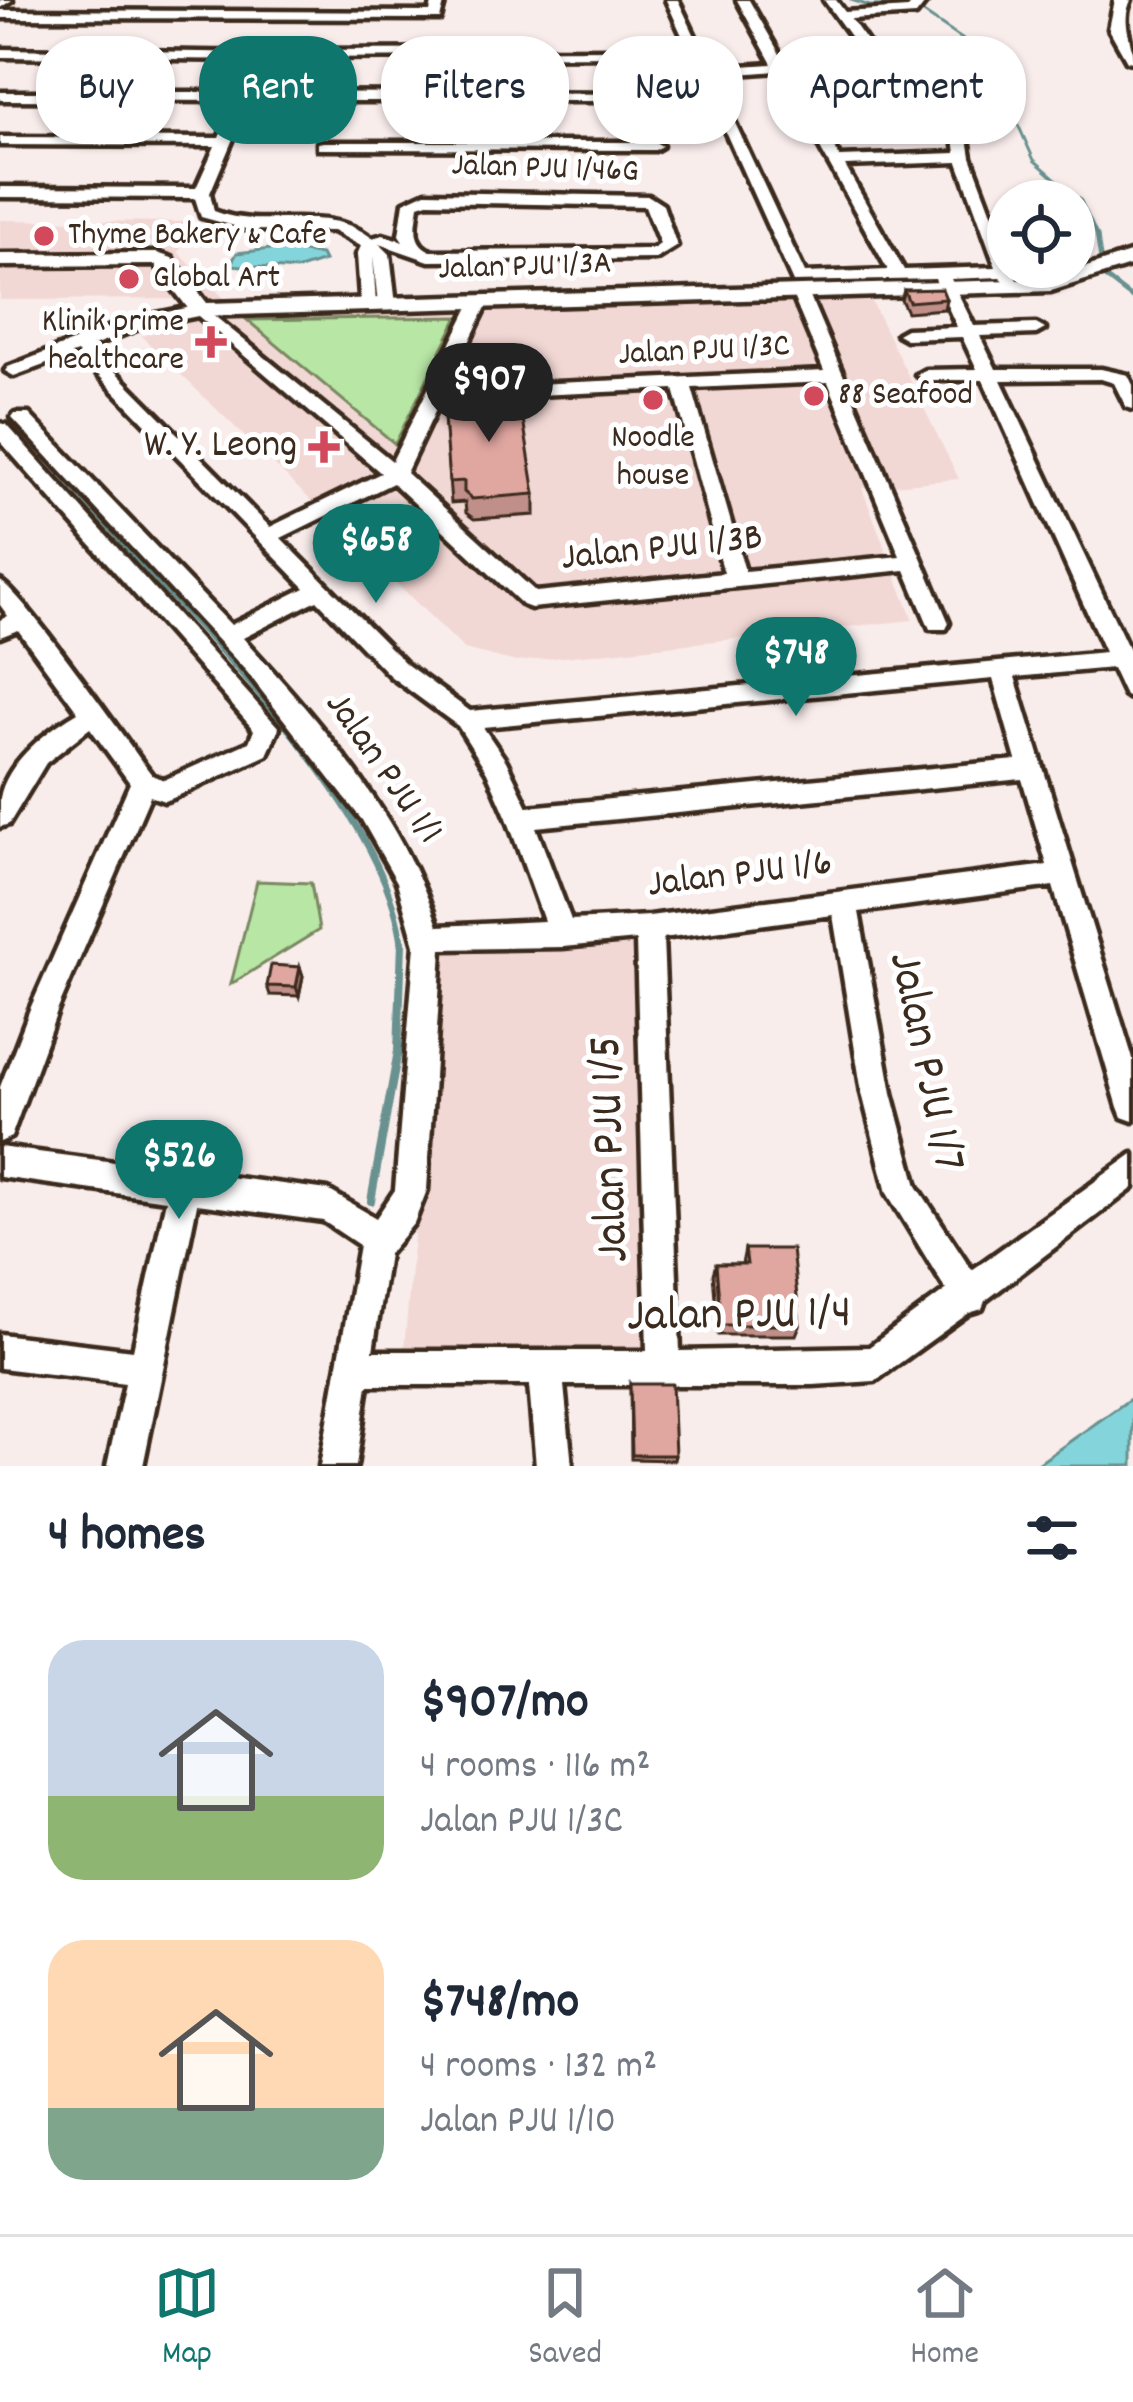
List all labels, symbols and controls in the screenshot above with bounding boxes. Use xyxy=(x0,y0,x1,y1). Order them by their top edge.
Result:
chip: Buy xyxy=(36,36,175,144)
chip: Rent xyxy=(199,36,357,144)
chip: Filters xyxy=(381,36,569,144)
chip: New xyxy=(593,36,743,144)
chip: Apartment xyxy=(767,36,1026,144)
street label: Jalan PJU 1/46G xyxy=(451,143,639,197)
map controls xyxy=(987,180,1095,288)
button: locate xyxy=(987,180,1095,288)
place label: Thyme Bakery & Cafe xyxy=(68,213,327,260)
marker: Thyme Bakery & Cafe xyxy=(31,223,57,249)
street label: Jalan PJU 1/3A xyxy=(438,241,612,295)
place label: Global Art xyxy=(153,256,280,303)
marker: Global Art xyxy=(116,266,142,292)
place label: Klinik prime healthcare xyxy=(42,300,184,385)
street label: Jalan PJU 1/3C xyxy=(617,324,791,380)
marker: Klinik prime healthcare xyxy=(195,326,227,358)
pin: $907 xyxy=(418,343,560,445)
text: $907 xyxy=(452,354,526,409)
place label: 88 Seafood xyxy=(838,373,973,420)
marker: 88 Seafood xyxy=(801,383,827,409)
marker: Noodle house xyxy=(640,387,666,413)
place label: Noodle house xyxy=(611,416,695,501)
place label: W. Y. Leong xyxy=(144,420,297,475)
marker: W. Y. Leong xyxy=(308,431,340,463)
pin: $658 xyxy=(305,504,447,606)
street label: Jalan PJU 1/3B xyxy=(559,512,765,588)
text: $658 xyxy=(340,515,412,570)
pin: $748 xyxy=(725,617,867,719)
text: $748 xyxy=(763,628,829,683)
street label: Jalan PJU 1/1 xyxy=(309,682,455,856)
street label: Jalan PJU 1/6 xyxy=(645,837,835,915)
street label: Jalan PJU 1/7 xyxy=(867,946,981,1178)
street label: Jalan PJU 1/5 xyxy=(574,1034,650,1264)
pin: $526 xyxy=(108,1120,250,1222)
text: $526 xyxy=(142,1131,216,1186)
street label: Jalan PJU 1/4 xyxy=(626,1281,852,1353)
text: 4 homes xyxy=(48,1502,206,1574)
icon: filters xyxy=(1019,1505,1085,1571)
text: $907/mo xyxy=(420,1669,589,1741)
icon: home xyxy=(144,1688,288,1832)
text: 4 rooms · 116 m² xyxy=(420,1741,650,1796)
text: Jalan PJU 1/3C xyxy=(420,1796,623,1851)
text: $748/mo xyxy=(420,1969,579,2041)
icon: home xyxy=(144,1988,288,2132)
text: 4 rooms · 132 m² xyxy=(420,2041,657,2096)
text: Jalan PJU 1/10 xyxy=(420,2096,616,2151)
tab: Map xyxy=(154,2260,220,2379)
tab: Saved xyxy=(528,2260,602,2379)
tab: Home xyxy=(910,2260,979,2379)

